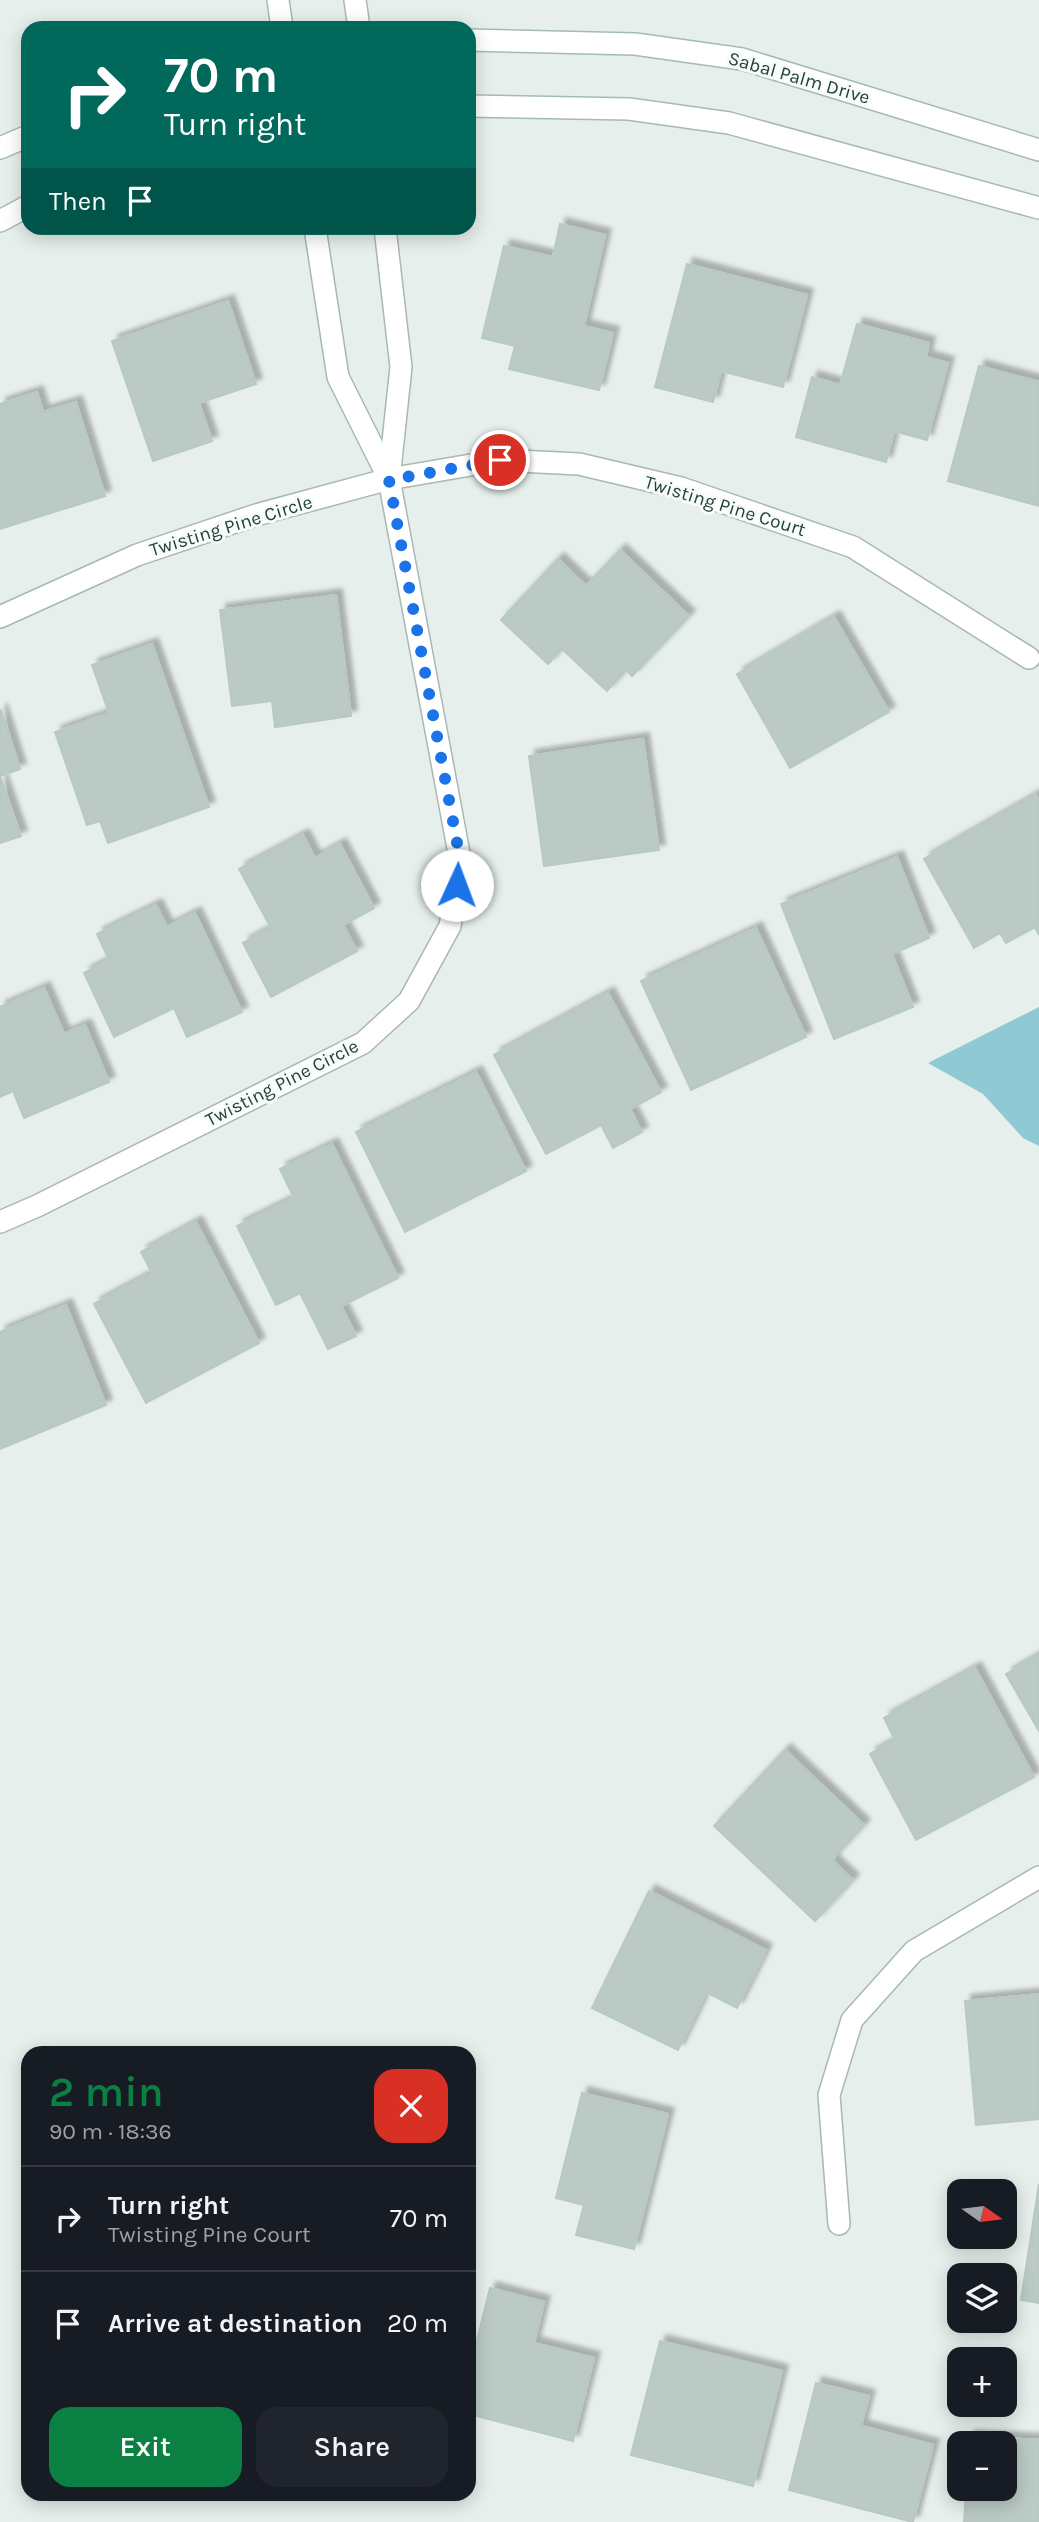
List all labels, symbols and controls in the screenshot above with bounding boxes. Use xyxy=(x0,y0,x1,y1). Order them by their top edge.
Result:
text: 70 m xyxy=(164,47,278,104)
street label: Sabal Palm Drive xyxy=(726,47,872,109)
icon: right xyxy=(49,49,140,140)
text: Turn right xyxy=(164,106,306,143)
icon: arrive xyxy=(121,182,159,220)
text: Then xyxy=(49,186,107,217)
pin xyxy=(470,430,530,490)
icon: arrive xyxy=(481,441,519,479)
street label: Twisting Pine Court xyxy=(642,471,808,541)
street label: Twisting Pine Circle xyxy=(147,491,315,561)
position arrow xyxy=(420,848,494,922)
street label: Twisting Pine Circle xyxy=(202,1035,362,1131)
text: 2 min xyxy=(49,2067,164,2117)
button: close xyxy=(374,2069,448,2143)
text: 90 m · 18:36 xyxy=(49,2118,172,2145)
north arrow xyxy=(947,2179,1017,2249)
map controls xyxy=(947,2179,1017,2501)
text: Turn right xyxy=(108,2190,229,2221)
icon: right xyxy=(49,2200,87,2238)
text: 70 m xyxy=(390,2203,448,2234)
text: Twisting Pine Court xyxy=(108,2221,311,2248)
button: layers xyxy=(947,2263,1017,2333)
icon: arrive xyxy=(49,2305,87,2343)
text: Arrive at destination xyxy=(108,2308,362,2339)
text: 20 m xyxy=(387,2308,448,2339)
button: + xyxy=(947,2347,1017,2417)
button: Exit xyxy=(49,2407,242,2487)
button: Share xyxy=(256,2407,448,2487)
button: − xyxy=(947,2431,1017,2501)

